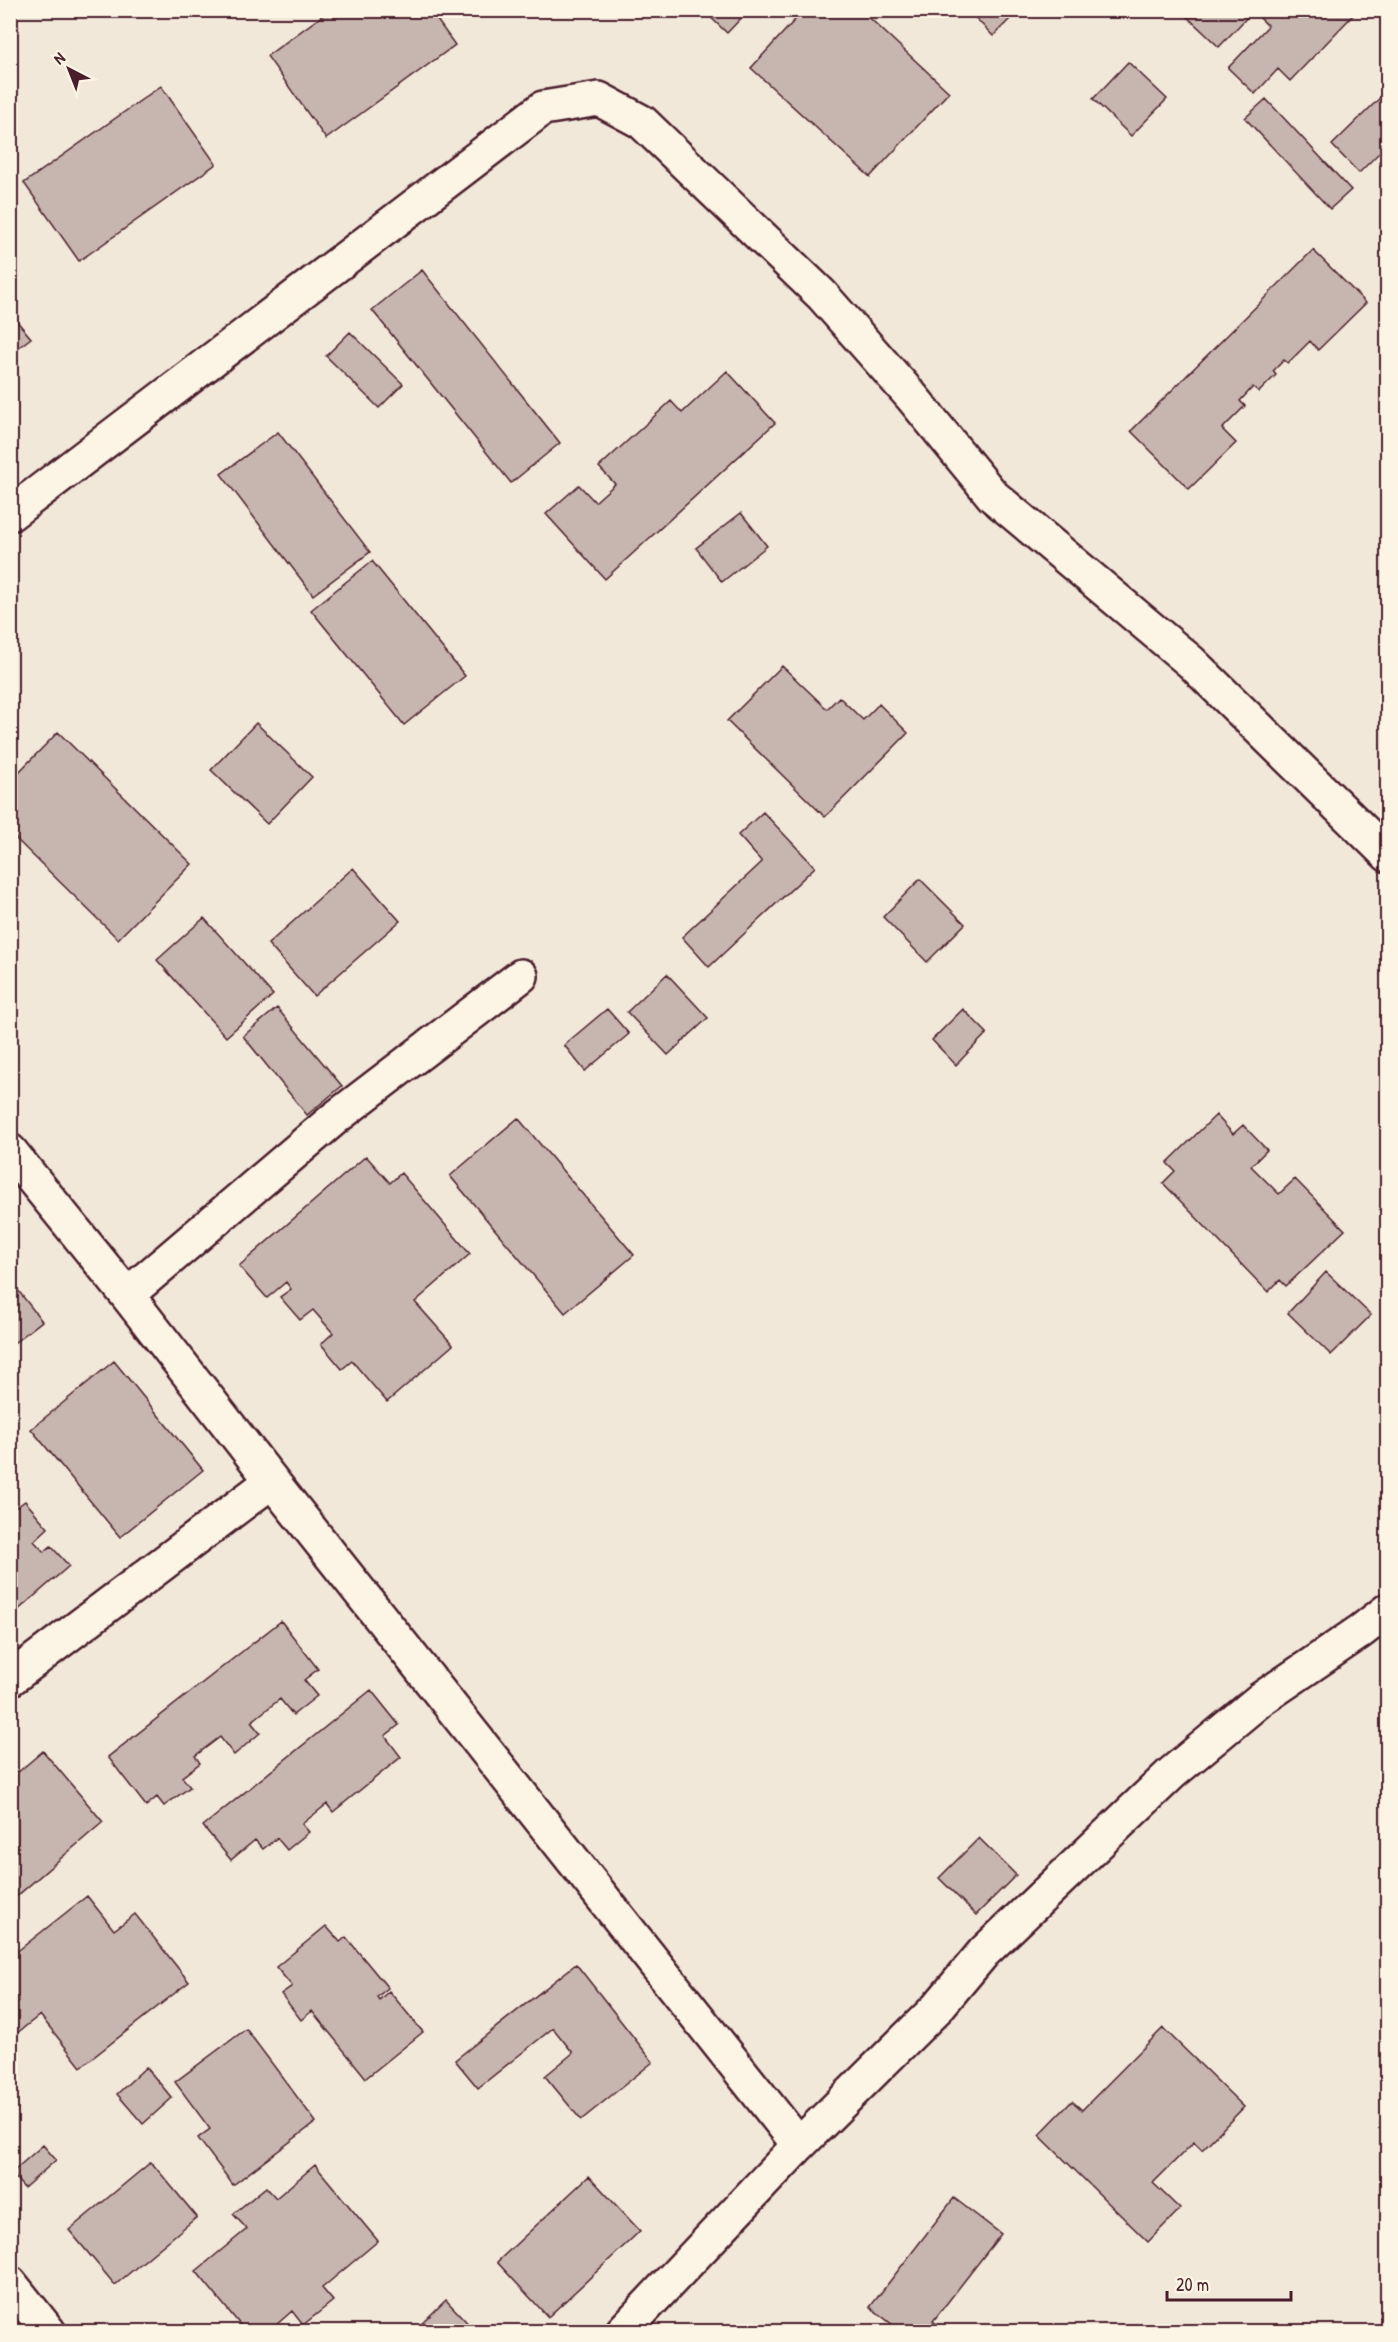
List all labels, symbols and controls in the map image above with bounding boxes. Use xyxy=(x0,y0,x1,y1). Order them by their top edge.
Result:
north arrow xyxy=(39,39,99,99)
text: N xyxy=(48,47,70,69)
scale bar xyxy=(1167,2264,1292,2302)
text: 20 m xyxy=(1176,2272,1209,2297)

